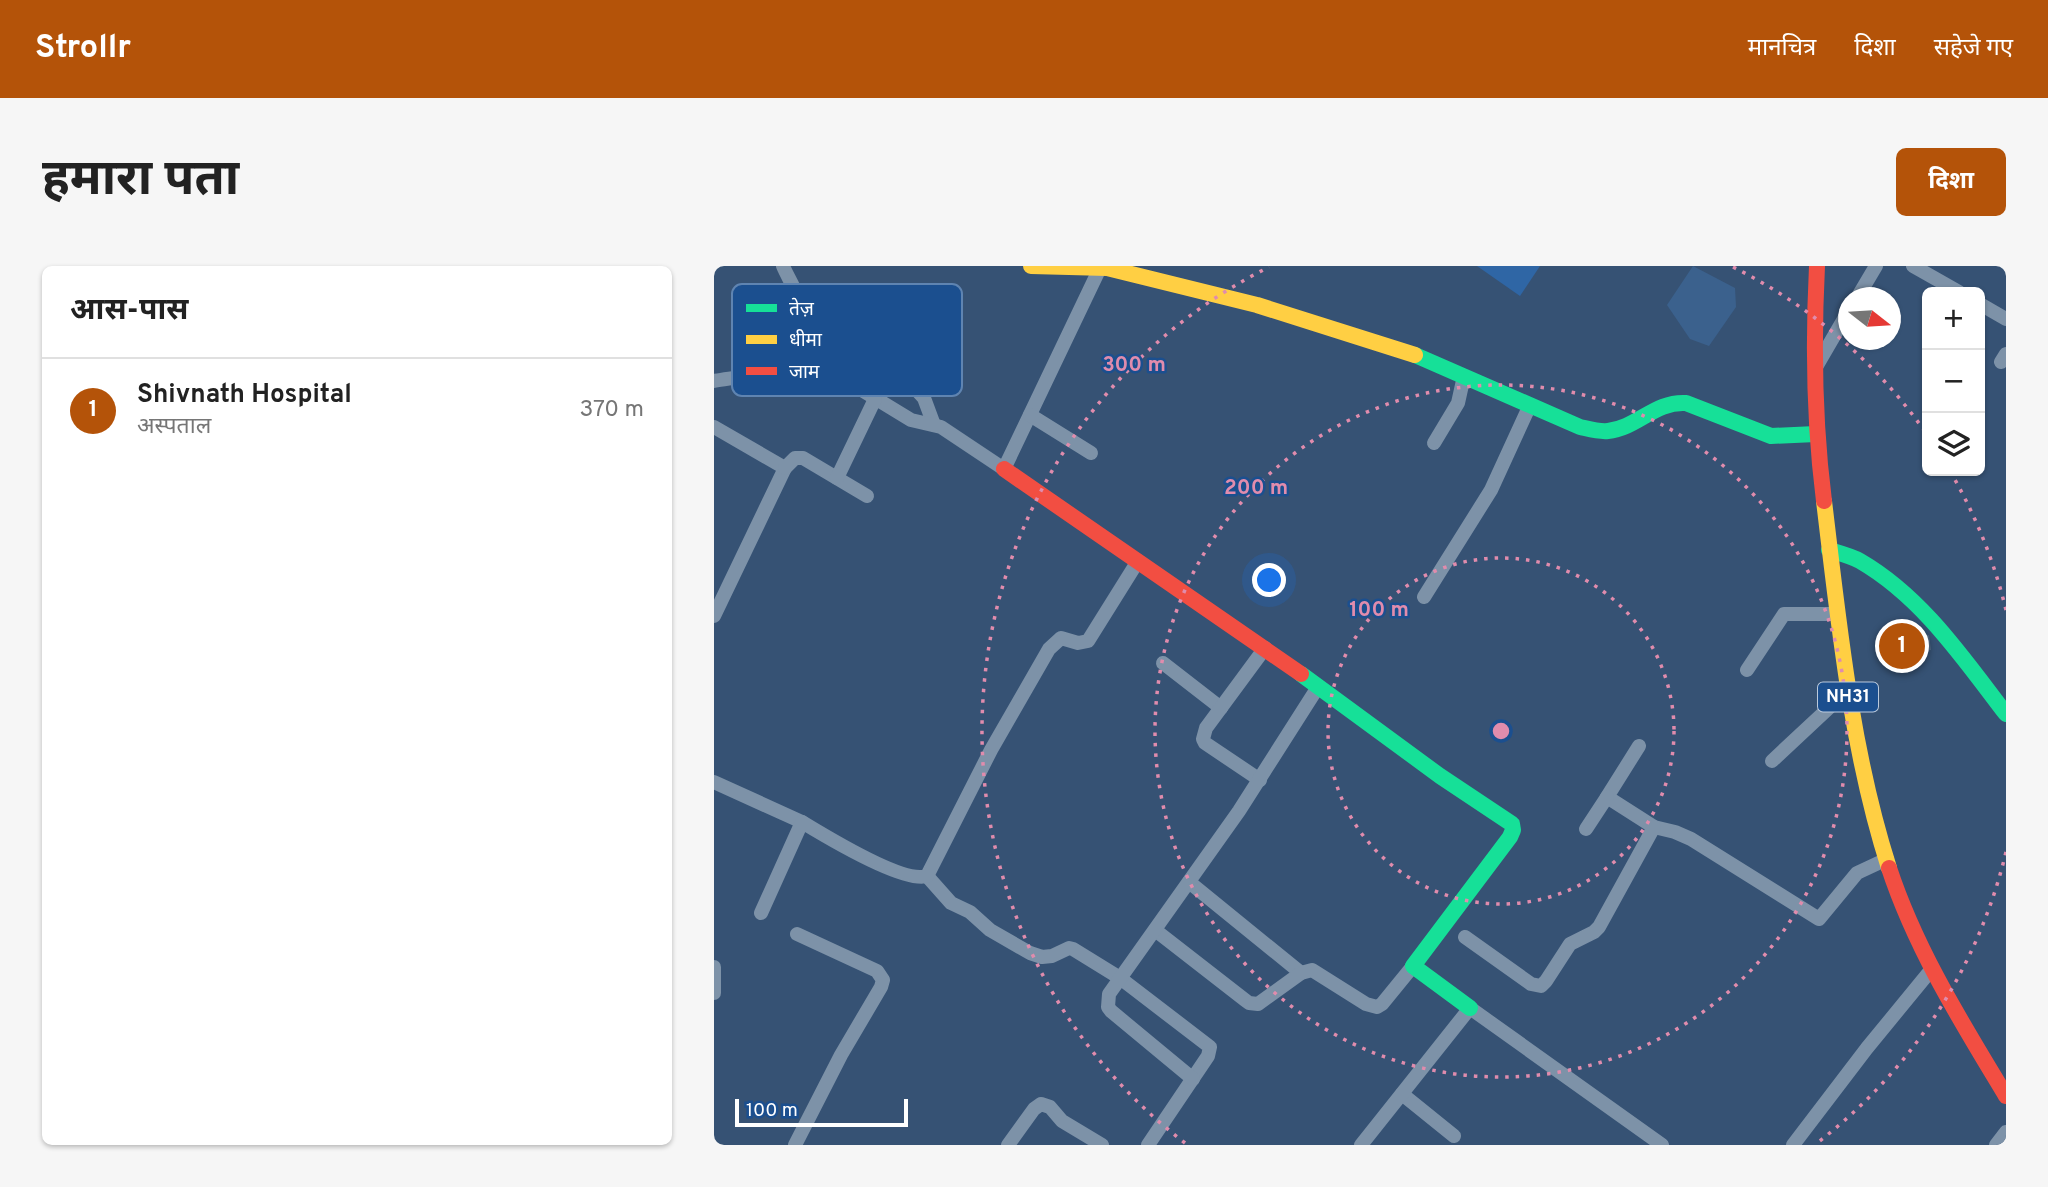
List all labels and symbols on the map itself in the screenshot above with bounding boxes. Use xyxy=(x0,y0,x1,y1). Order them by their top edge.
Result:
legend xyxy=(732,284,962,396)
north arrow xyxy=(1838,287,1901,350)
text: तेज़ xyxy=(789,297,815,322)
text: धीमा xyxy=(789,329,823,353)
text: 300 m xyxy=(1102,352,1166,379)
text: जाम xyxy=(789,361,820,385)
text: 200 m xyxy=(1224,475,1288,502)
your location xyxy=(1252,563,1286,597)
text: 100 m xyxy=(1349,597,1409,624)
pin: 1 xyxy=(1879,620,1925,672)
road number: NH31 xyxy=(1818,682,1878,712)
centre of rings xyxy=(1489,719,1513,743)
scale bar xyxy=(735,1096,908,1128)

